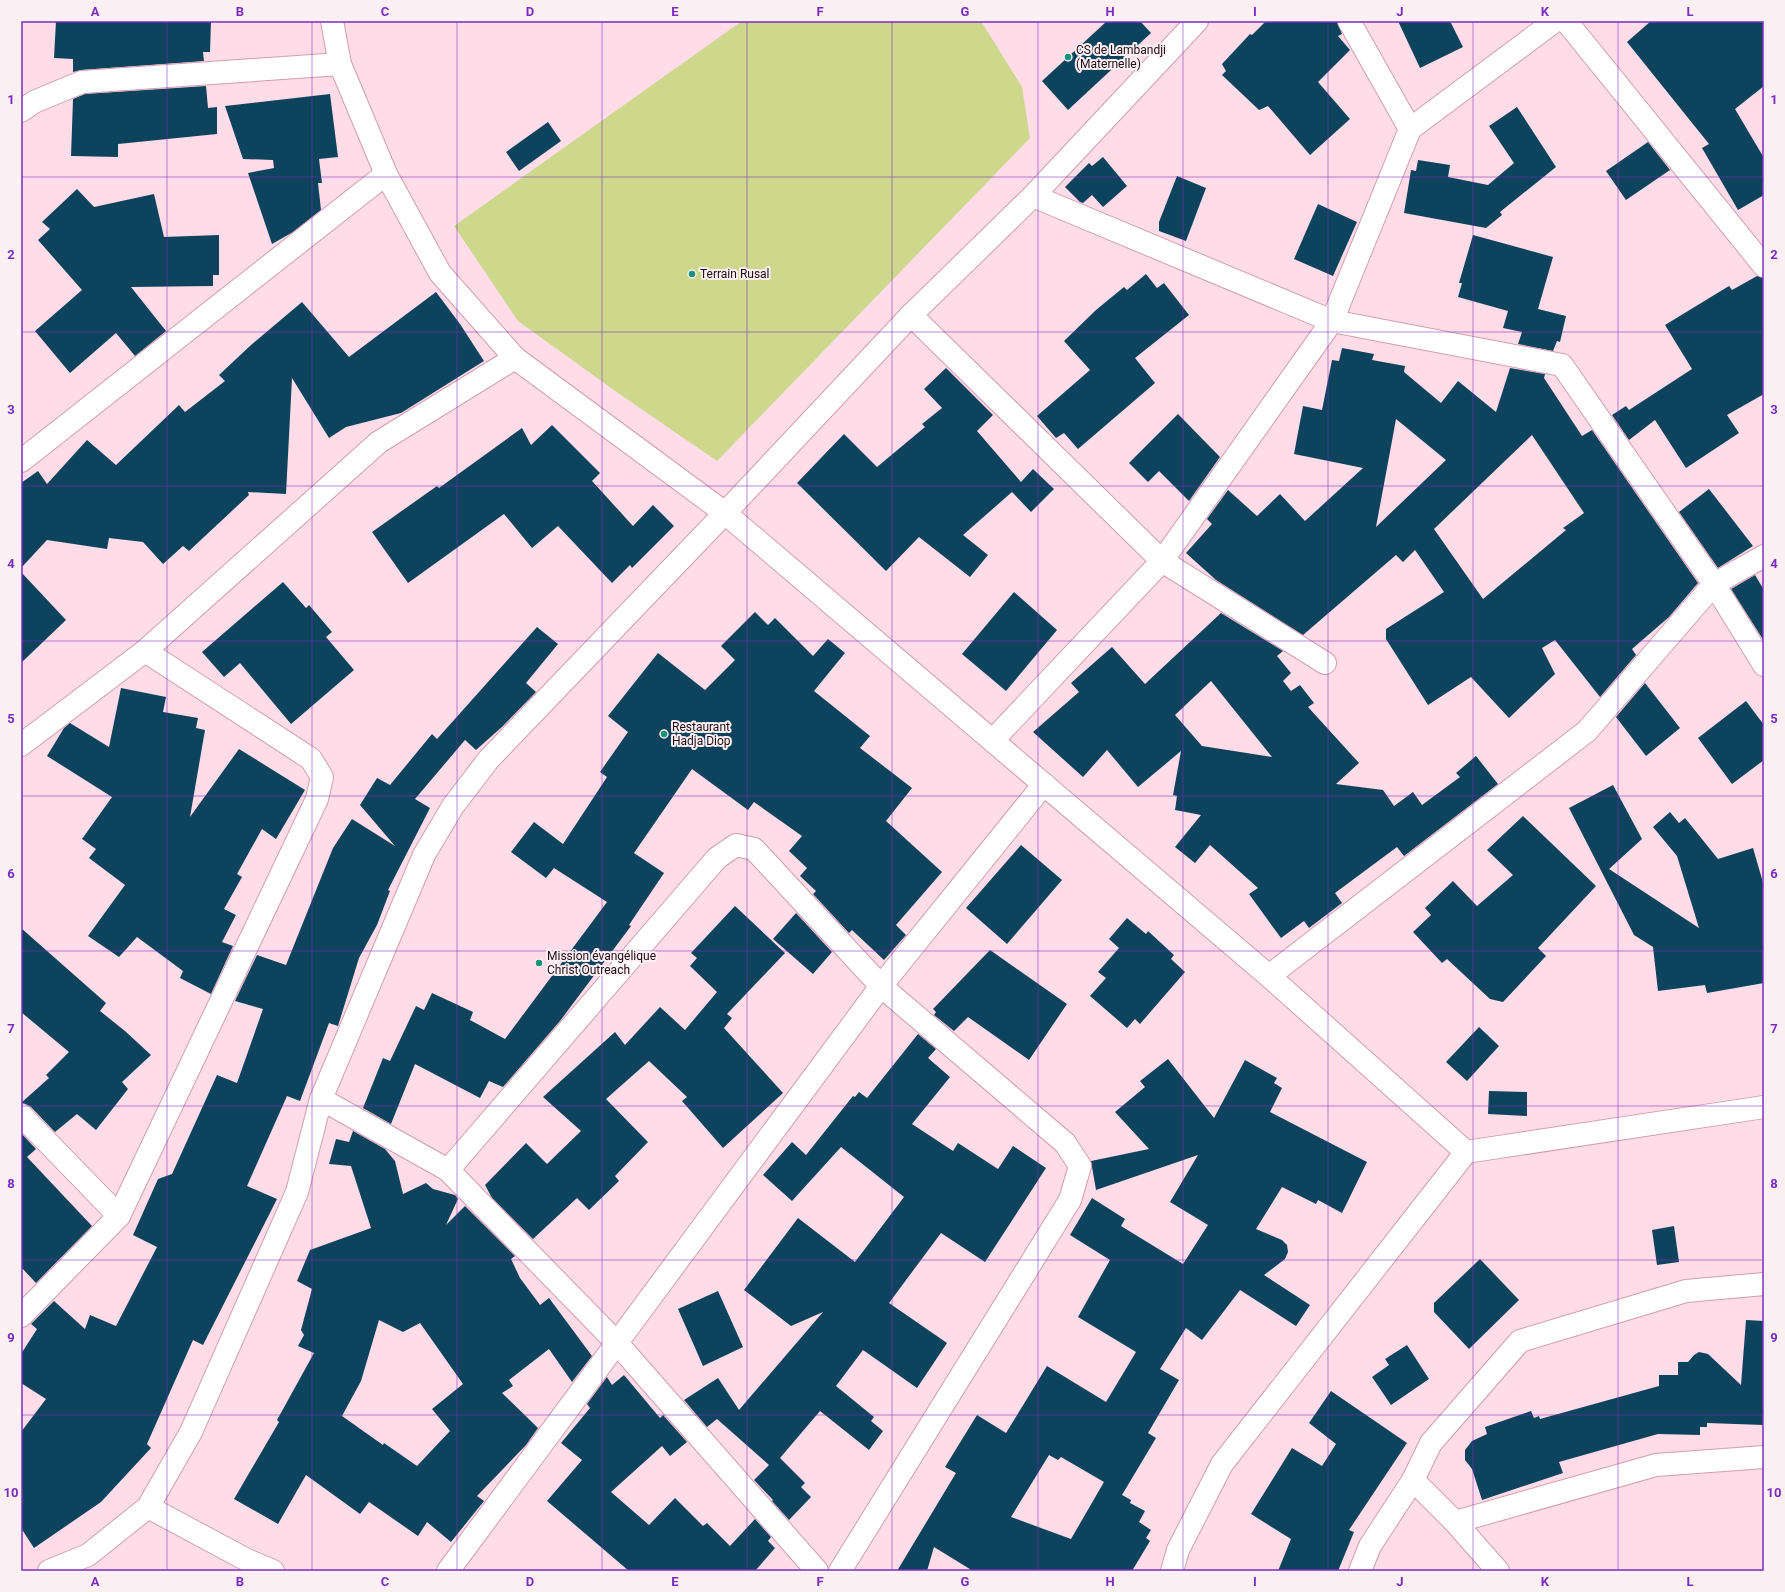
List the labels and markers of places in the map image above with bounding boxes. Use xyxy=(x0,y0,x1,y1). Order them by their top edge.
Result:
place label: CS de Lambandji (Maternelle) xyxy=(1076,43,1166,71)
marker: CS de Lambandji (Maternelle) xyxy=(1063,52,1073,62)
place label: Terrain Rusal xyxy=(700,267,770,281)
marker: Terrain Rusal xyxy=(687,269,697,279)
place label: Restaurant Hadja Diop xyxy=(672,720,731,748)
marker: Restaurant Hadja Diop xyxy=(659,729,669,739)
place label: Mission évangélique Christ Outreach xyxy=(547,949,656,977)
marker: Mission évangélique Christ Outreach xyxy=(534,958,544,968)

